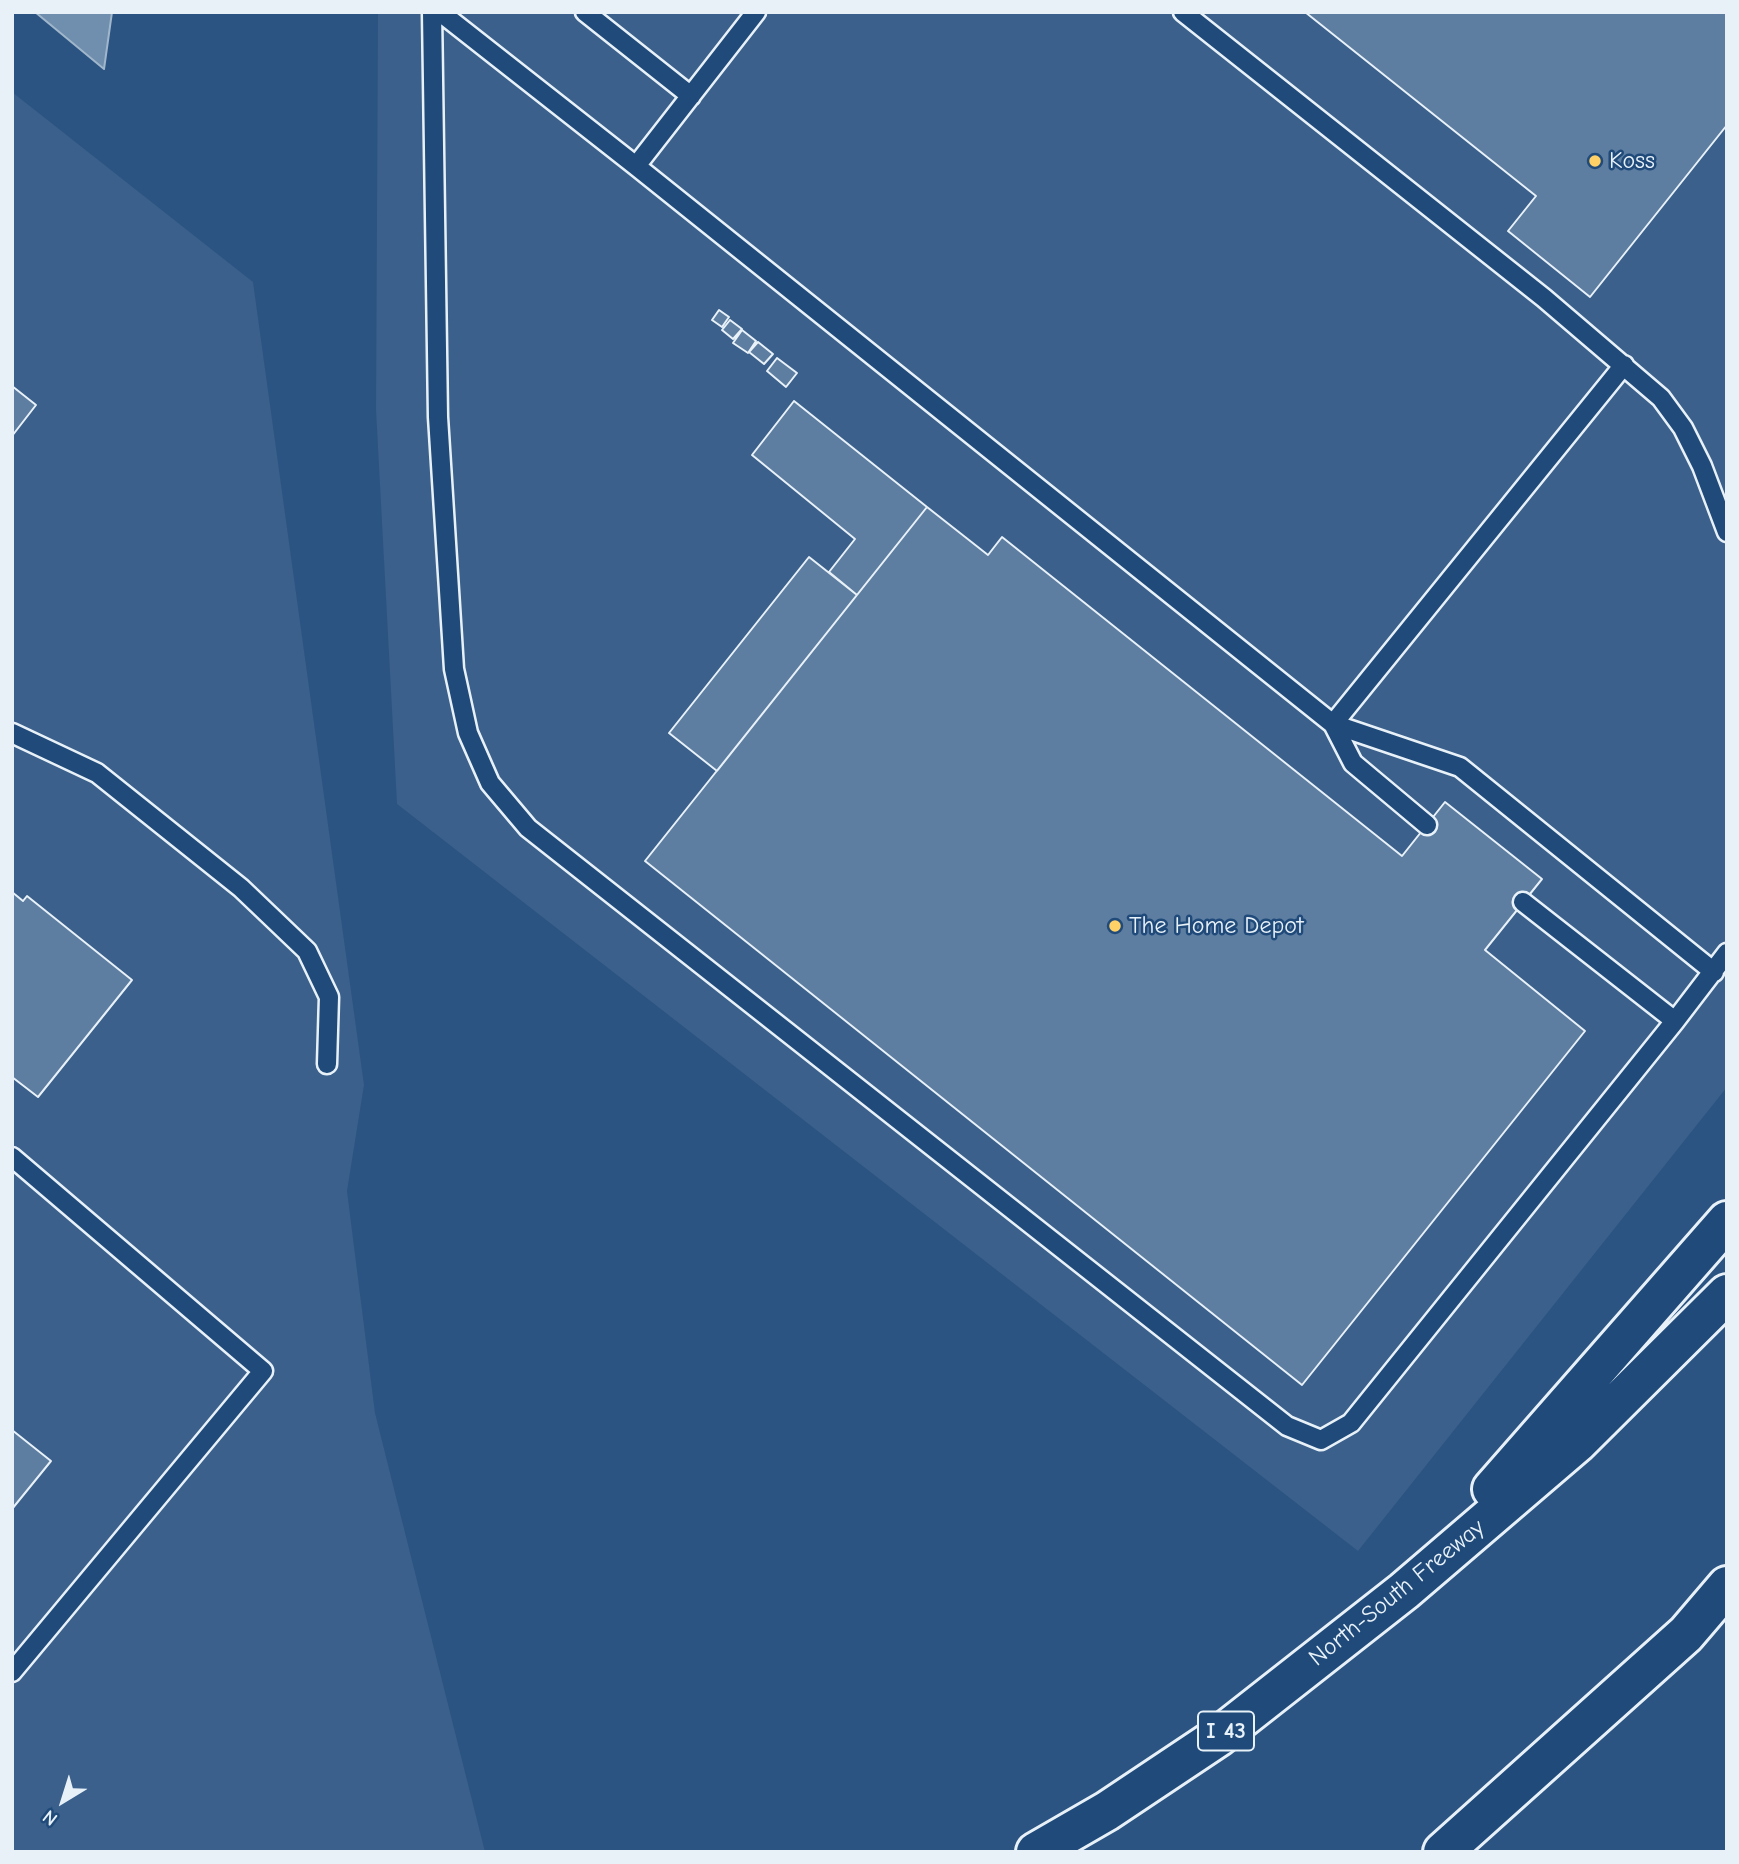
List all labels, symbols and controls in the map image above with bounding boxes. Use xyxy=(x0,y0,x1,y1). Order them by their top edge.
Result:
place label: Koss xyxy=(1609,147,1655,175)
marker: Koss xyxy=(1587,153,1603,169)
place label: The Home Depot xyxy=(1129,912,1304,940)
marker: The Home Depot xyxy=(1107,918,1123,934)
street label: North-South Freeway xyxy=(1303,1513,1491,1673)
road number: I 43 xyxy=(1198,1712,1254,1750)
north arrow xyxy=(28,1766,98,1836)
text: N xyxy=(38,1805,62,1830)

